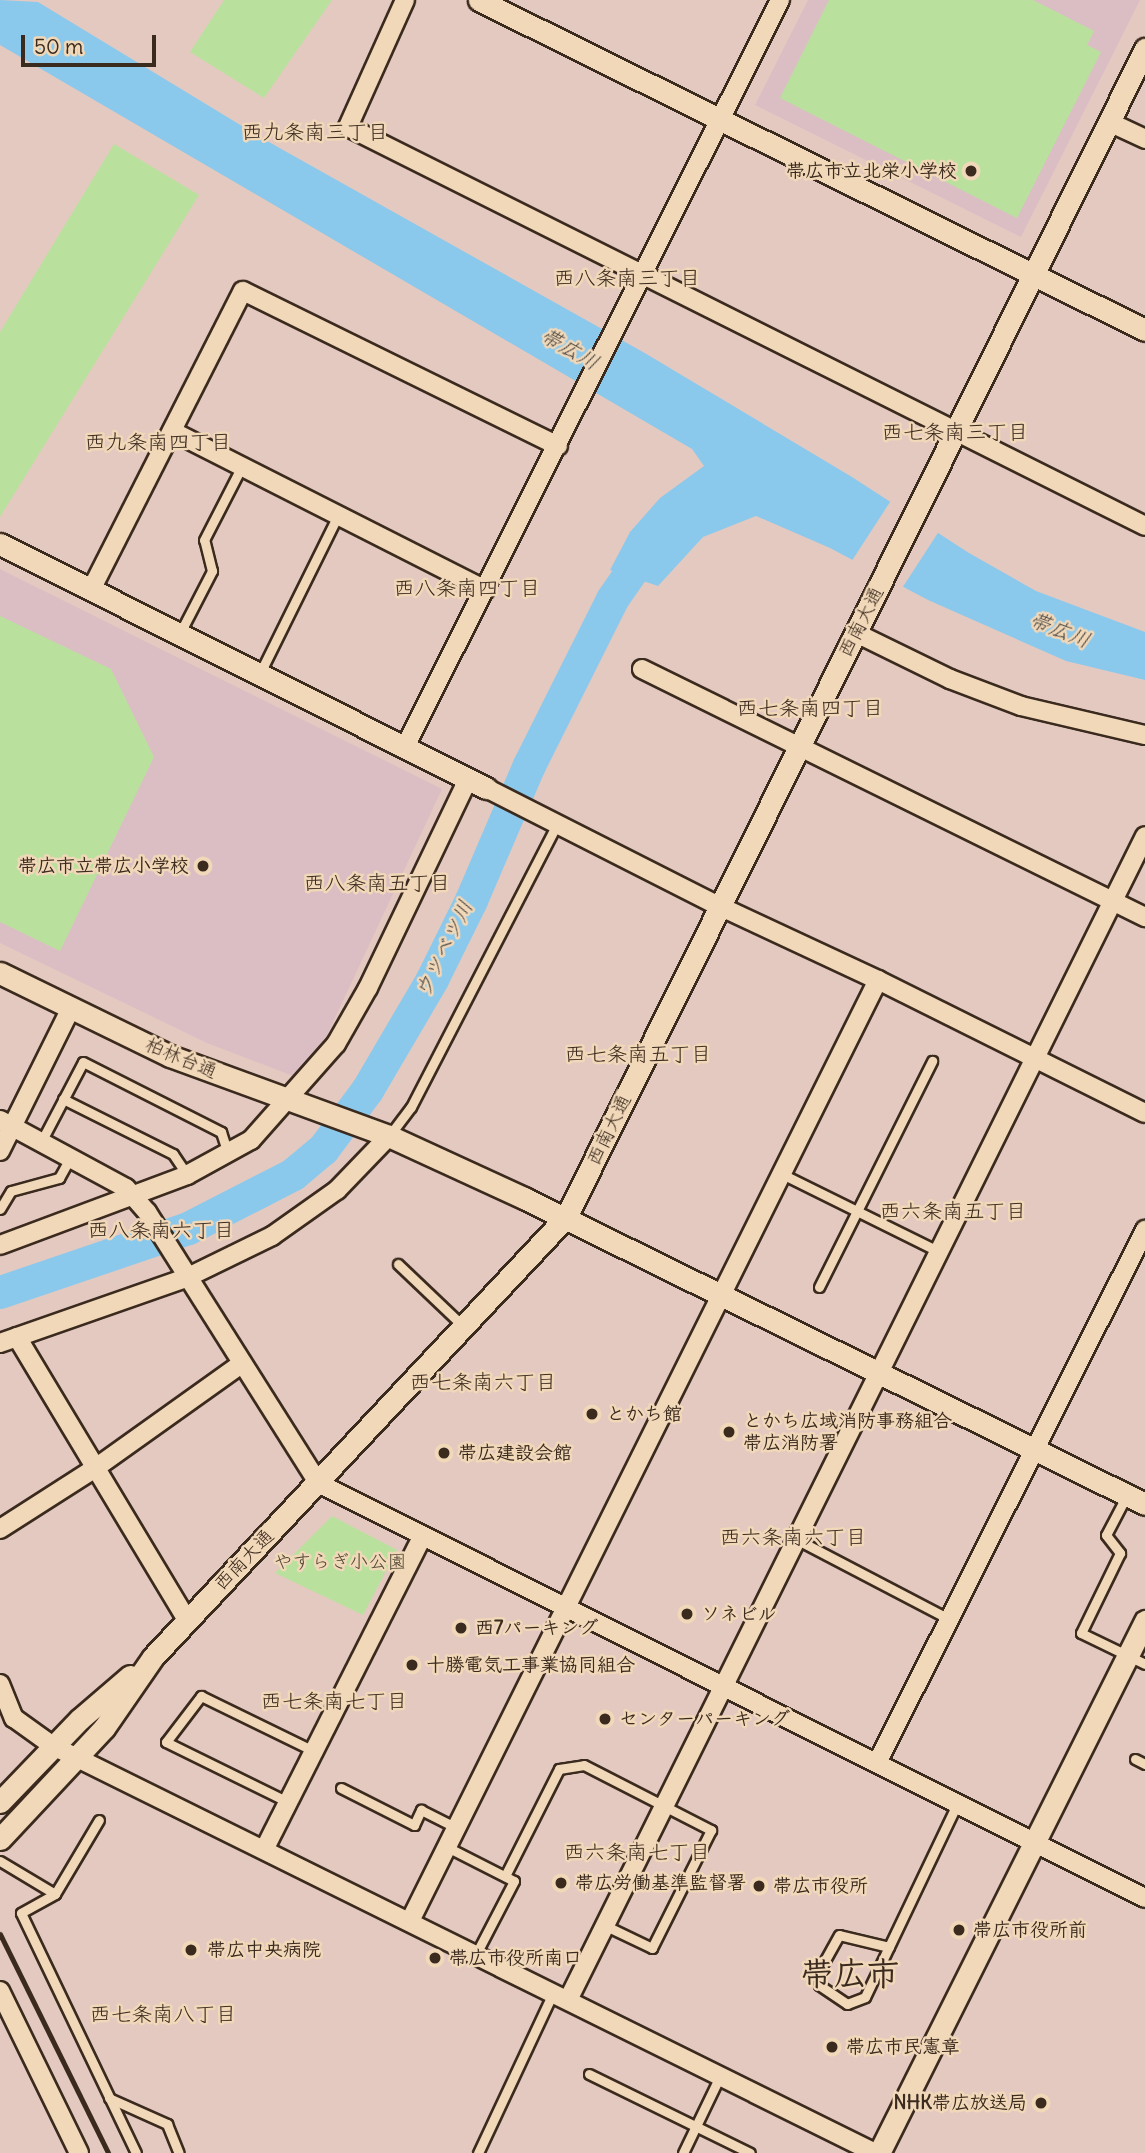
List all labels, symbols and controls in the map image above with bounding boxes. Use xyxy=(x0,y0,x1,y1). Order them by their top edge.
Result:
scale bar xyxy=(24,21,159,65)
text: 50 m xyxy=(34,33,83,60)
district label: 西九条南三丁目 xyxy=(242,119,388,145)
place label: 帯広市立北栄小学校 xyxy=(786,160,957,182)
marker: 帯広市立北栄小学校 xyxy=(963,163,979,179)
district label: 西八条南三丁目 xyxy=(554,265,700,291)
water label: 帯広川 xyxy=(536,322,604,376)
district label: 西七条南三丁目 xyxy=(882,419,1028,445)
district label: 西九条南四丁目 xyxy=(85,429,231,455)
district label: 西八条南四丁目 xyxy=(394,575,540,601)
street label: 西南大通 xyxy=(834,583,888,661)
water label: 帯広川 xyxy=(1026,607,1094,653)
district label: 西七条南四丁目 xyxy=(737,695,883,721)
place label: 帯広市立帯広小学校 xyxy=(18,855,189,877)
marker: 帯広市立帯広小学校 xyxy=(195,858,211,874)
district label: 西八条南五丁目 xyxy=(304,870,450,896)
water label: ウツベツ川 xyxy=(410,896,478,1002)
street label: 柏林台通 xyxy=(142,1033,220,1083)
district label: 西七条南五丁目 xyxy=(565,1041,711,1067)
street label: 西南大通 xyxy=(582,1091,636,1169)
district label: 西六条南五丁目 xyxy=(880,1198,1026,1224)
district label: 西八条南六丁目 xyxy=(88,1217,234,1243)
district label: 西七条南六丁目 xyxy=(410,1369,556,1395)
place label: とかち館 xyxy=(606,1403,682,1425)
marker: とかち館 xyxy=(584,1406,600,1422)
place label: とかち広域消防事務組合 帯広消防署 xyxy=(743,1410,952,1454)
marker: とかち広域消防事務組合 帯広消防署 xyxy=(721,1424,737,1440)
place label: 帯広建設会館 xyxy=(458,1442,572,1464)
marker: 帯広建設会館 xyxy=(436,1445,452,1461)
district label: 西六条南六丁目 xyxy=(720,1524,866,1550)
street label: 西南大通 xyxy=(209,1525,279,1595)
park label: やすらぎ小公園 xyxy=(274,1551,406,1573)
place label: ソネビル xyxy=(701,1603,777,1625)
marker: ソネビル xyxy=(679,1606,695,1622)
place label: 西7パーキング xyxy=(475,1617,598,1639)
marker: 西7パーキング xyxy=(453,1620,469,1636)
place label: 十勝電気工事業協同組合 xyxy=(426,1654,635,1676)
marker: 十勝電気工事業協同組合 xyxy=(404,1657,420,1673)
district label: 西七条南七丁目 xyxy=(261,1688,407,1714)
place label: センターパーキング xyxy=(619,1708,790,1730)
marker: センターパーキング xyxy=(597,1711,613,1727)
district label: 西六条南七丁目 xyxy=(564,1839,710,1865)
place label: 帯広労働基準監督署 xyxy=(575,1872,746,1894)
marker: 帯広労働基準監督署 xyxy=(553,1875,569,1891)
place label: 帯広市役所 xyxy=(773,1875,868,1897)
marker: 帯広市役所 xyxy=(751,1878,767,1894)
place label: 帯広市役所前 xyxy=(973,1919,1087,1941)
marker: 帯広市役所前 xyxy=(951,1922,967,1938)
place label: 帯広中央病院 xyxy=(207,1939,321,1961)
marker: 帯広中央病院 xyxy=(181,1940,201,1960)
place label: 帯広市役所南口 xyxy=(449,1947,582,1969)
marker: 帯広市役所南口 xyxy=(427,1950,443,1966)
district label: 帯広市 xyxy=(801,1954,899,1994)
district label: 西七条南八丁目 xyxy=(90,2001,236,2027)
place label: 帯広市民憲章 xyxy=(846,2036,960,2058)
marker: 帯広市民憲章 xyxy=(824,2039,840,2055)
place label: NHK帯広放送局 xyxy=(893,2092,1027,2114)
marker: NHK帯広放送局 xyxy=(1033,2095,1049,2111)

